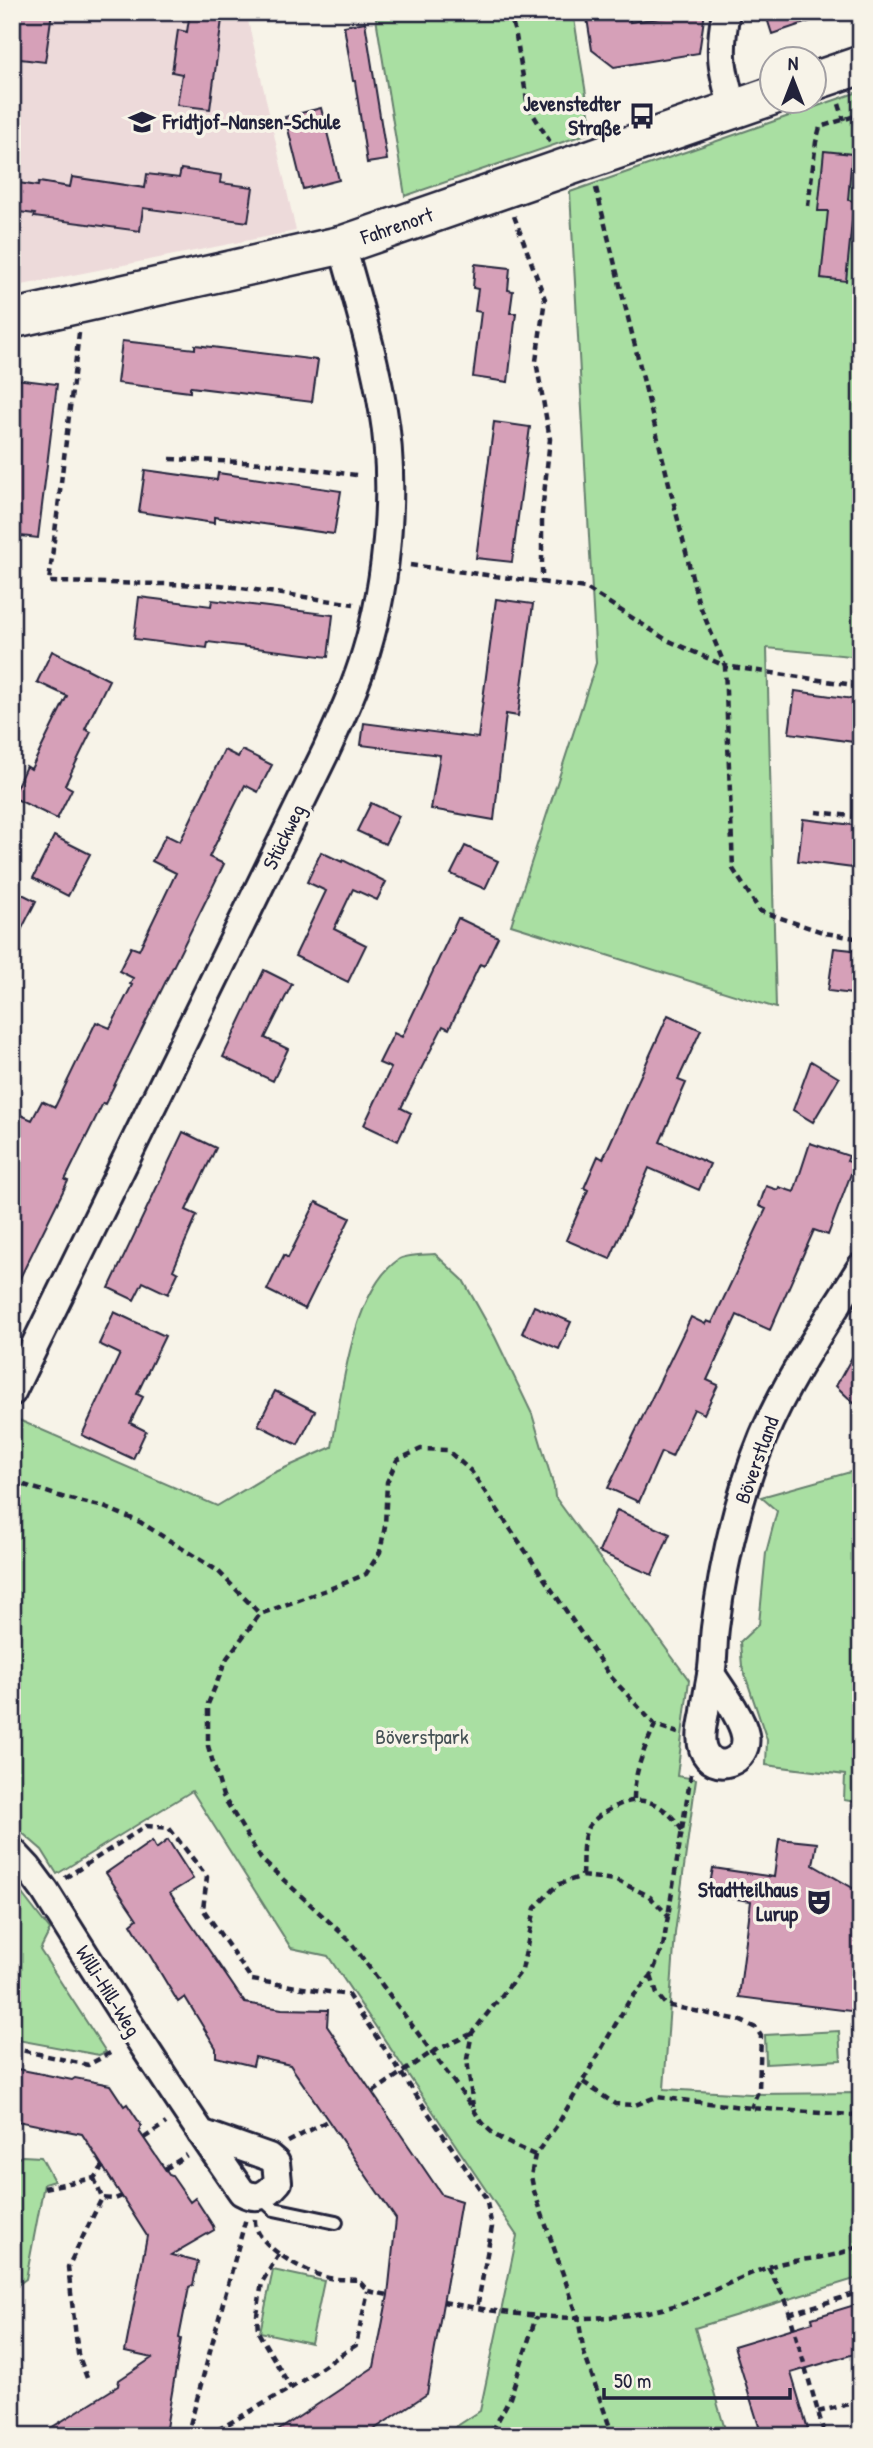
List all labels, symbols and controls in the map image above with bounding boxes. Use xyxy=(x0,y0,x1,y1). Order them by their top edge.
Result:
north arrow xyxy=(758,46,828,116)
text: N xyxy=(788,50,798,76)
place label: Jevenstedter Straße xyxy=(523,89,622,143)
bus stop icon: Jevenstedter Straße xyxy=(627,101,657,131)
school or university icon: Fridtjof-Nansen-Schule xyxy=(127,107,157,137)
place label: Fridtjof-Nansen-Schule xyxy=(162,107,341,136)
street label: Fahrenort xyxy=(356,199,438,252)
street label: Stückweg xyxy=(255,799,312,874)
street label: Böverstland xyxy=(727,1412,786,1507)
park label: Böverstpark xyxy=(375,1722,469,1751)
place label: Stadtteilhaus Lurup xyxy=(698,1875,799,1929)
theatre icon: Stadtteilhaus Lurup xyxy=(804,1887,834,1917)
street label: Willi-Hill-Weg xyxy=(69,1940,148,2042)
scale bar xyxy=(604,2357,789,2401)
text: 50 m xyxy=(614,2366,651,2395)

